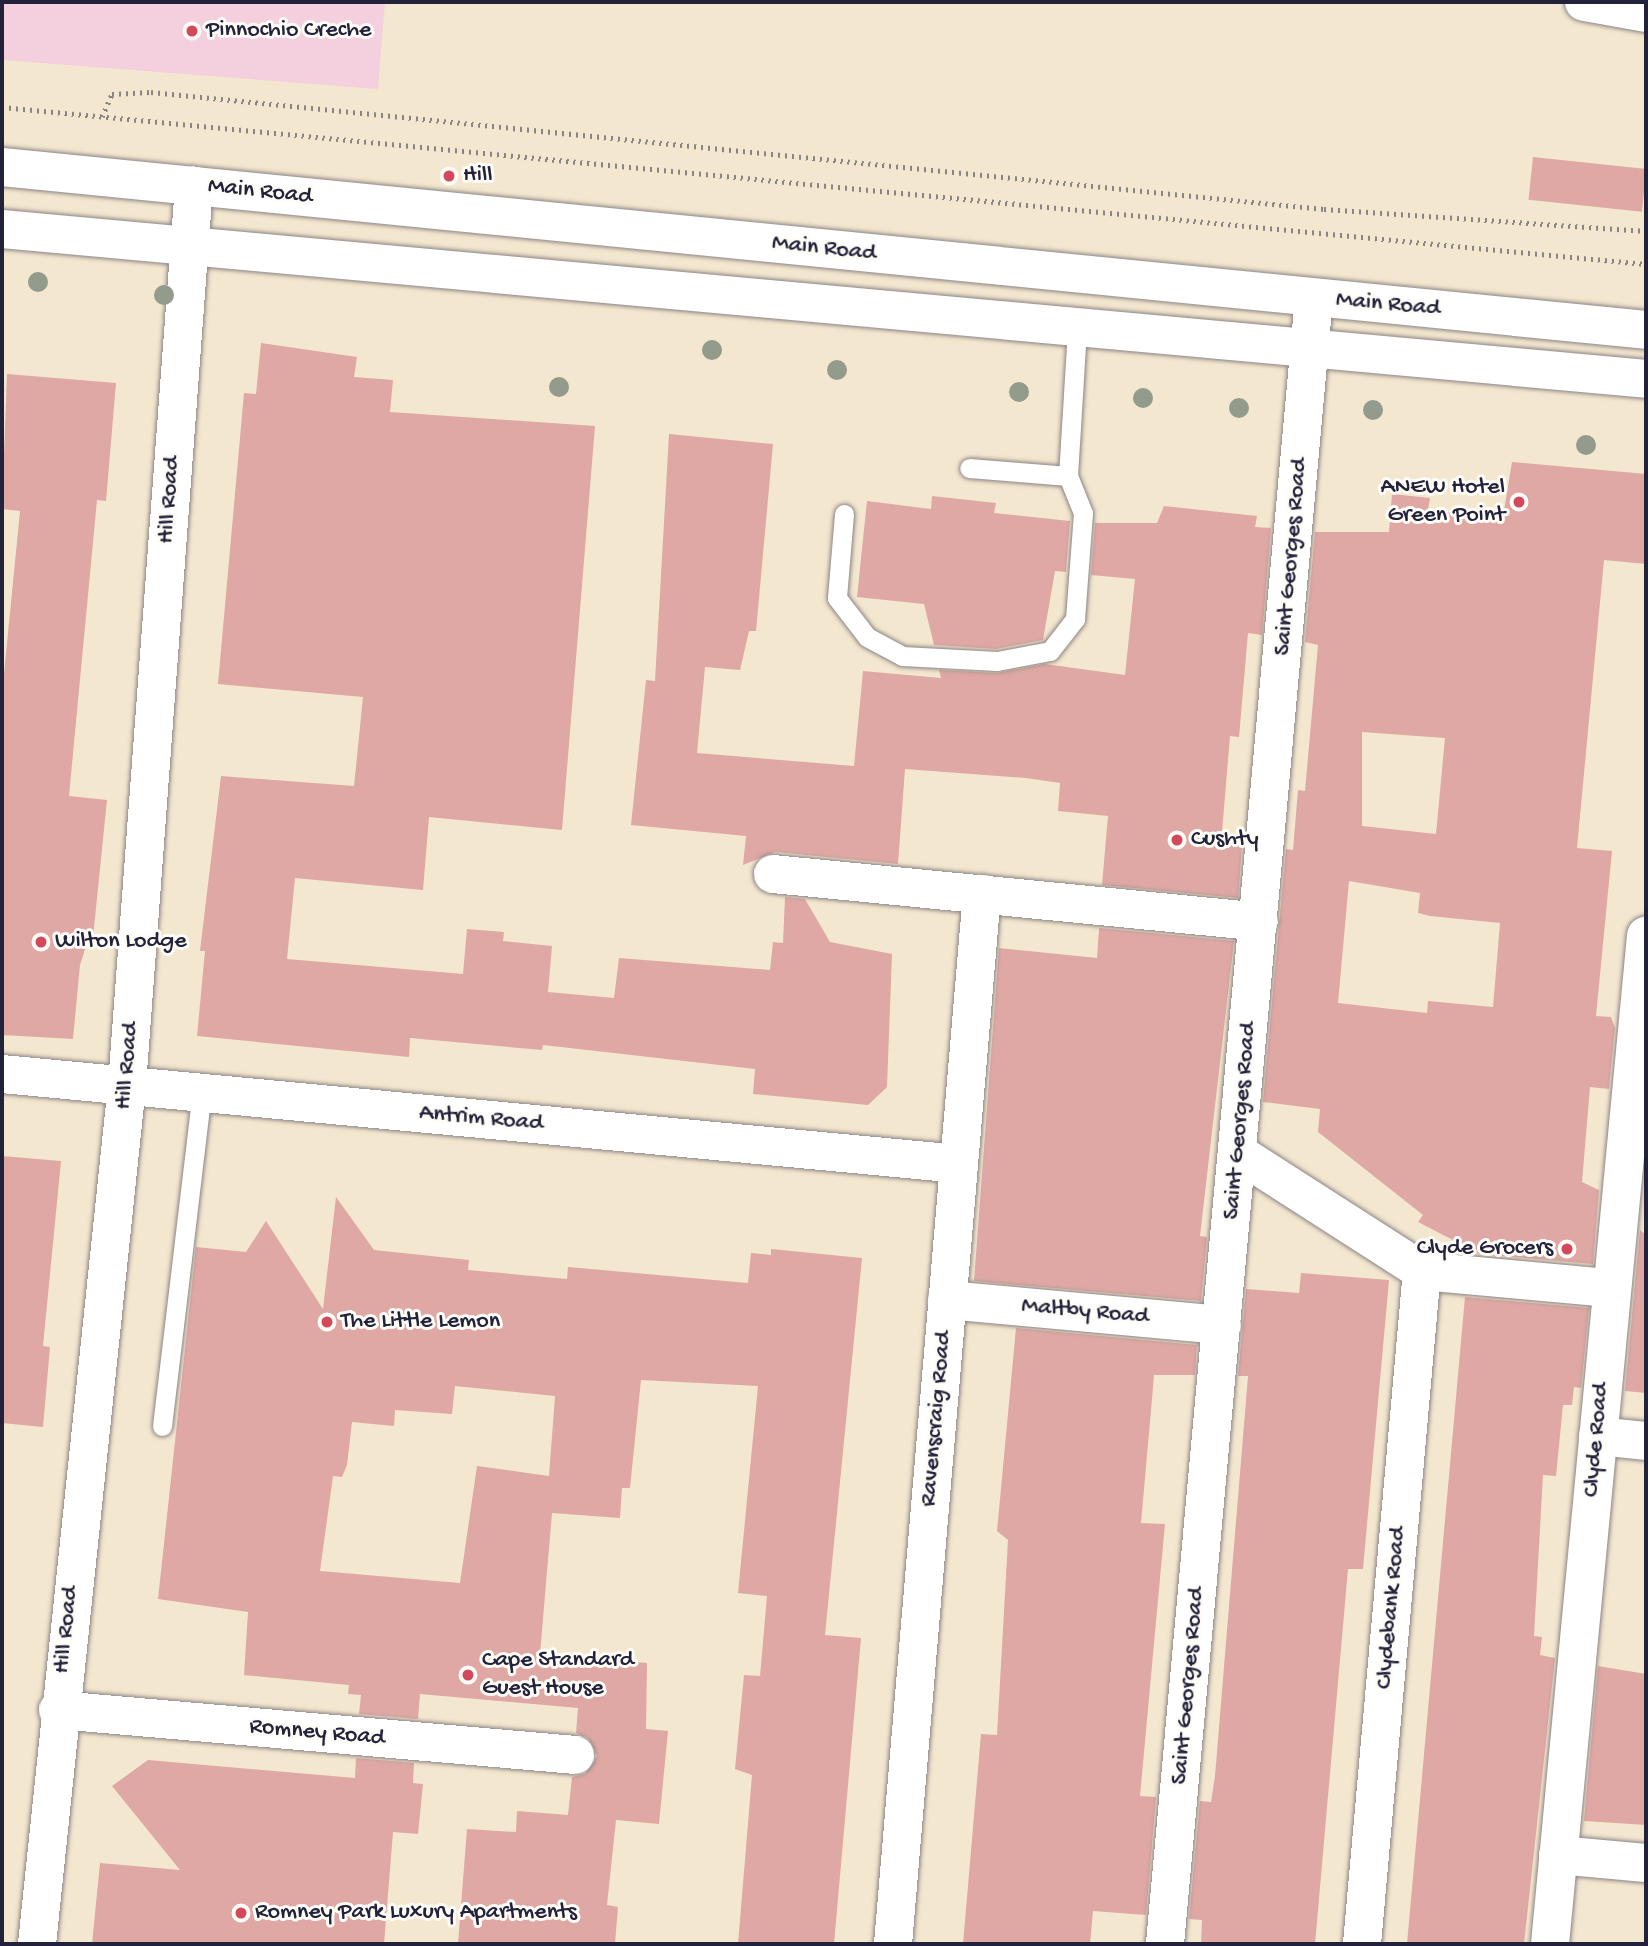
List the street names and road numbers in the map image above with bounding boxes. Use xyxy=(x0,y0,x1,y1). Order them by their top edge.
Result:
street label: Main Road xyxy=(206,172,314,212)
street label: Main Road xyxy=(770,229,878,269)
street label: Main Road xyxy=(1335,286,1441,324)
street label: Hill Road xyxy=(153,455,187,545)
street label: Saint Georges Road xyxy=(1269,457,1315,657)
street label: Hill Road xyxy=(110,1021,146,1111)
street label: Saint Georges Road xyxy=(1218,1021,1264,1221)
street label: Antrim Road xyxy=(418,1099,544,1139)
street label: Maltby Road xyxy=(1020,1292,1150,1332)
street label: Ravenscraig Road xyxy=(915,1330,959,1508)
street label: Clyde Road xyxy=(1578,1382,1616,1498)
street label: Clydebank Road xyxy=(1371,1526,1413,1690)
street label: Hill Road xyxy=(48,1585,86,1675)
street label: Saint Georges Road xyxy=(1166,1586,1212,1786)
street label: Romney Road xyxy=(248,1713,386,1753)

